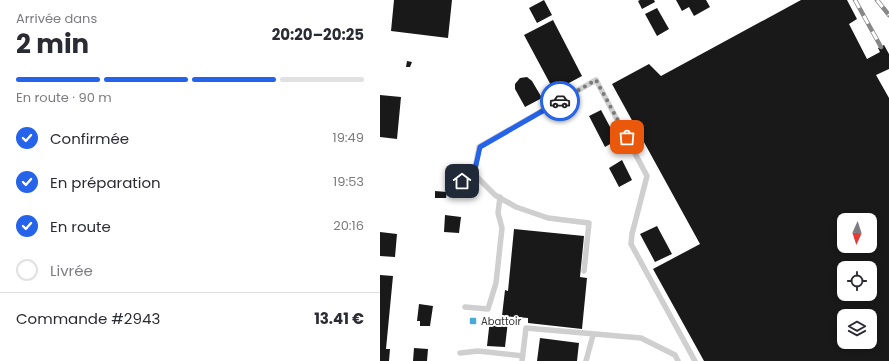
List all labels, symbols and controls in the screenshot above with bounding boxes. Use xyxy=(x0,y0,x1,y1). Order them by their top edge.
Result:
text: Arrivée dans xyxy=(16,9,97,28)
text: 20:20–20:25 xyxy=(272,24,364,45)
text: 2 min xyxy=(16,26,89,62)
courier xyxy=(540,81,580,121)
text: En route · 90 m xyxy=(16,88,112,107)
icon: car xyxy=(549,90,571,112)
pin xyxy=(610,120,644,154)
icon: bag xyxy=(616,126,638,148)
icon: check xyxy=(16,127,38,149)
text: Confirmée xyxy=(50,128,129,149)
text: 19:49 xyxy=(333,128,364,147)
pin xyxy=(445,164,479,198)
icon: home xyxy=(451,170,473,192)
icon: check xyxy=(16,171,38,193)
text: En préparation xyxy=(50,172,161,193)
text: 19:53 xyxy=(333,172,364,191)
north arrow xyxy=(837,213,877,253)
map controls xyxy=(837,213,877,349)
icon: check xyxy=(16,215,38,237)
text: En route xyxy=(50,216,111,237)
text: 20:16 xyxy=(333,216,364,235)
text: Livrée xyxy=(50,260,93,281)
button: locate xyxy=(837,261,877,301)
text: Commande #2943 xyxy=(16,308,160,329)
text: 13.41 € xyxy=(314,308,364,329)
button: layers xyxy=(837,309,877,349)
place label: Abattoir xyxy=(481,314,521,329)
marker: Abattoir xyxy=(468,316,478,326)

